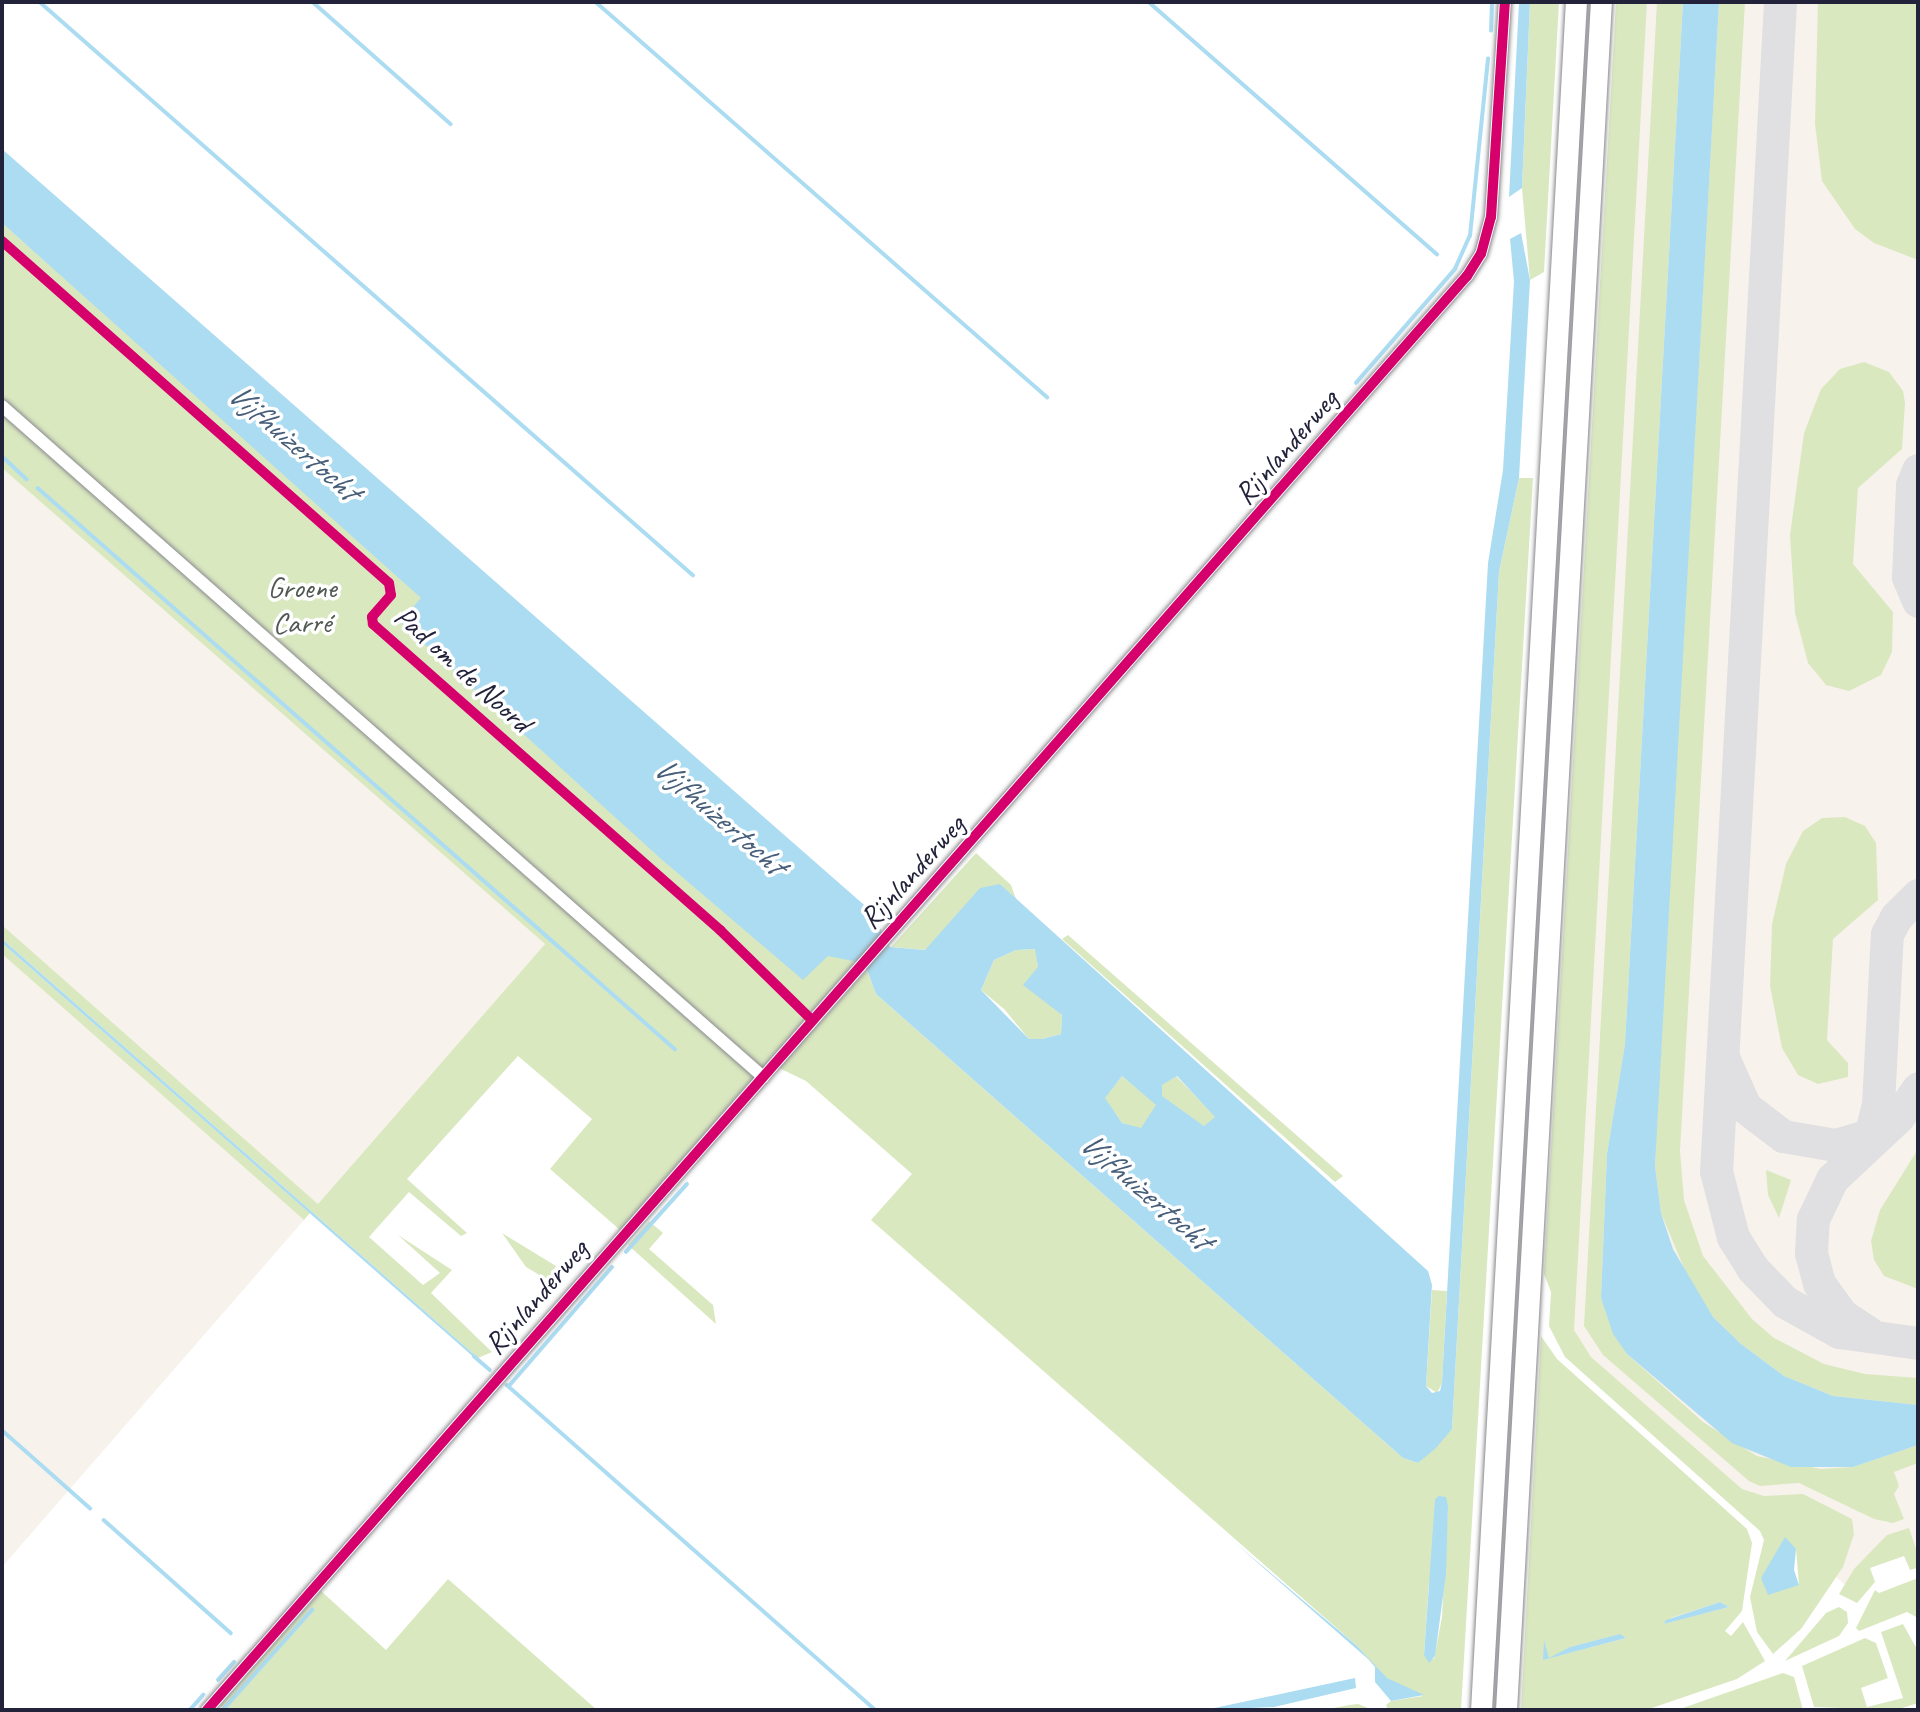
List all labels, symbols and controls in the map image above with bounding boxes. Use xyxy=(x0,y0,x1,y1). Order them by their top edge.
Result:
water label: Vijfhuizertocht xyxy=(220,375,366,509)
street label: Rijnlanderweg xyxy=(1226,382,1346,512)
park label: Groene Carré xyxy=(268,569,336,640)
street label: Pad om de Noord xyxy=(388,599,538,739)
water label: Vijfhuizertocht xyxy=(646,749,792,883)
street label: Rijnlanderweg xyxy=(852,808,972,936)
water label: Vijfhuizertocht xyxy=(1072,1124,1218,1258)
street label: Rijnlanderweg xyxy=(476,1232,596,1362)

